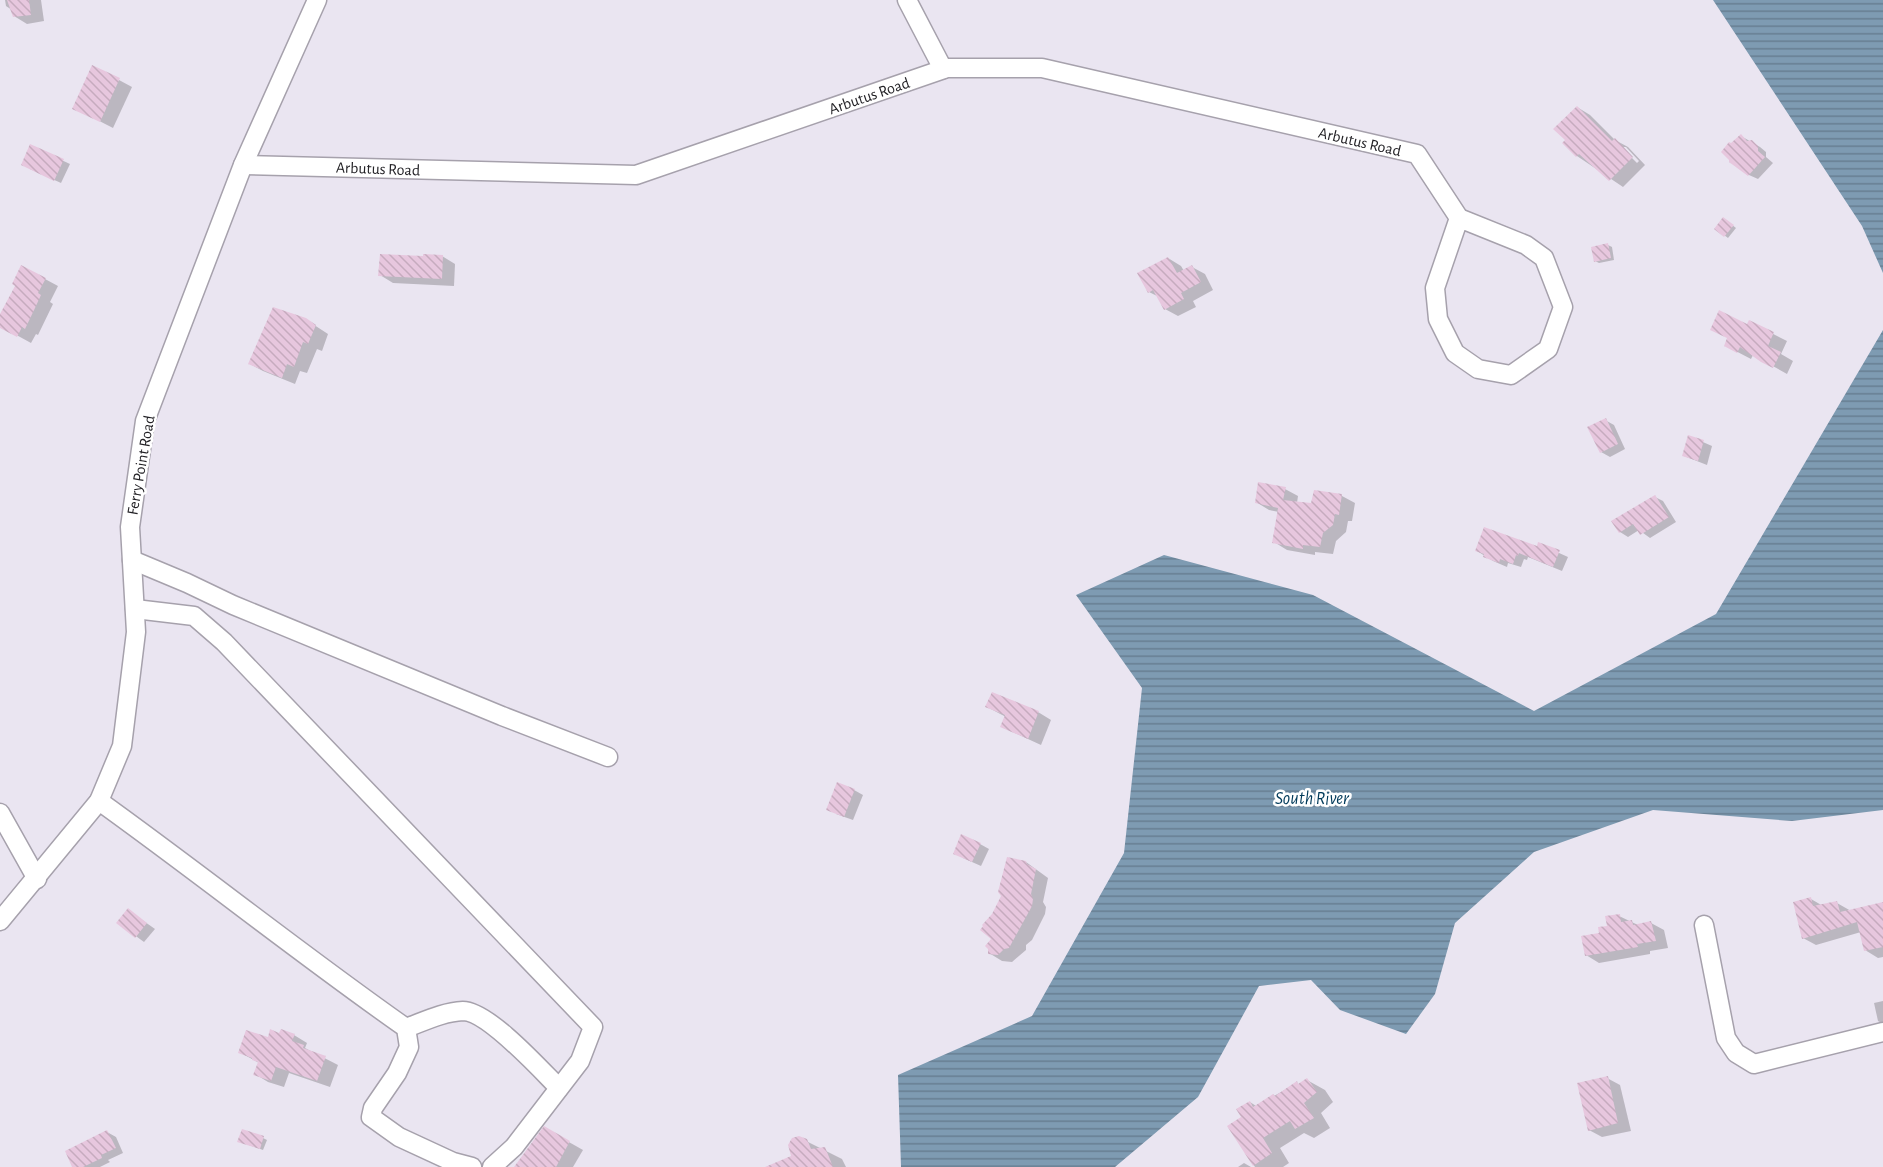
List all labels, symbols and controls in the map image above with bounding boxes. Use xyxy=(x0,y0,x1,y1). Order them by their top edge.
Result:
street label: Arbutus Road xyxy=(827,75,912,117)
street label: Arbutus Road xyxy=(1317,125,1403,159)
street label: Arbutus Road xyxy=(336,160,420,178)
street label: Ferry Point Road xyxy=(124,414,159,516)
water label: South River xyxy=(1275,790,1350,808)

